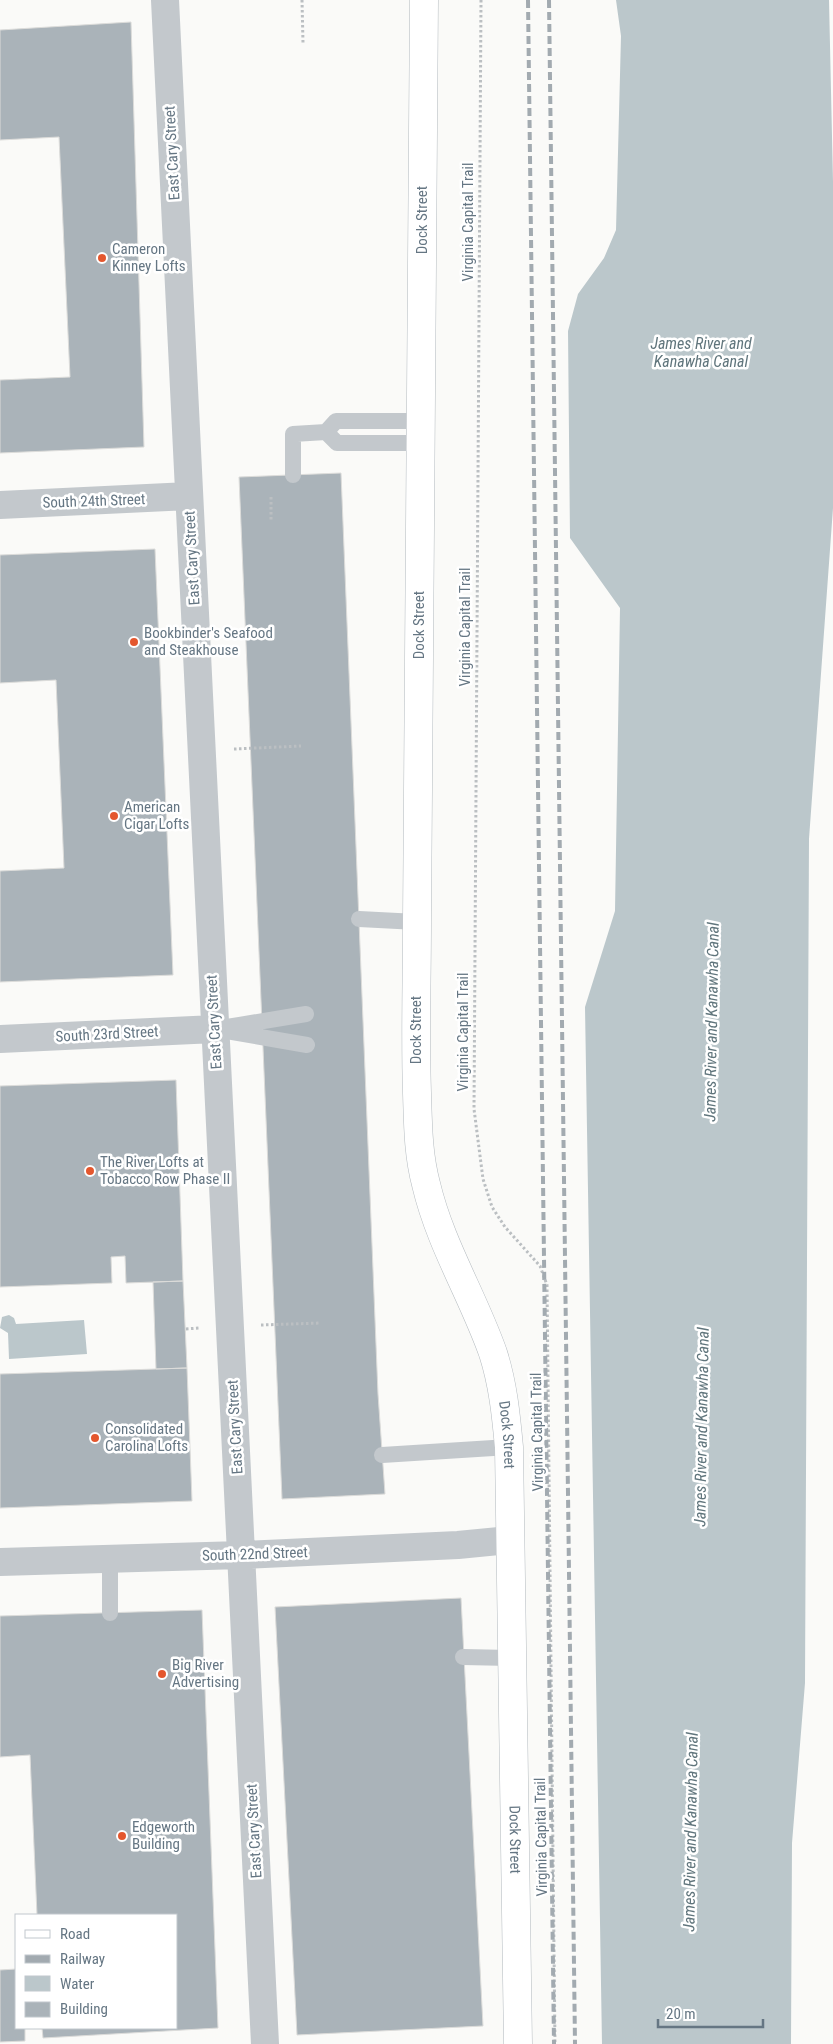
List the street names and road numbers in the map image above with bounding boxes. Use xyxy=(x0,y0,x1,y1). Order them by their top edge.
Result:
street label: East Cary Street xyxy=(161,105,183,201)
street label: Virginia Capital Trail xyxy=(459,163,477,281)
street label: Dock Street xyxy=(413,186,431,254)
street label: South 24th Street xyxy=(42,490,146,512)
street label: East Cary Street xyxy=(181,510,203,606)
street label: Virginia Capital Trail xyxy=(456,568,474,686)
street label: Dock Street xyxy=(410,591,428,659)
street label: Virginia Capital Trail xyxy=(454,973,472,1091)
street label: East Cary Street xyxy=(203,974,225,1070)
street label: Dock Street xyxy=(407,996,425,1064)
street label: South 23rd Street xyxy=(55,1022,159,1046)
street label: Virginia Capital Trail xyxy=(527,1372,547,1492)
street label: East Cary Street xyxy=(224,1379,246,1475)
street label: Dock Street xyxy=(495,1400,518,1469)
street label: South 22nd Street xyxy=(202,1543,308,1565)
street label: Virginia Capital Trail xyxy=(531,1777,551,1897)
street label: East Cary Street xyxy=(243,1783,265,1879)
street label: Dock Street xyxy=(505,1805,524,1874)

